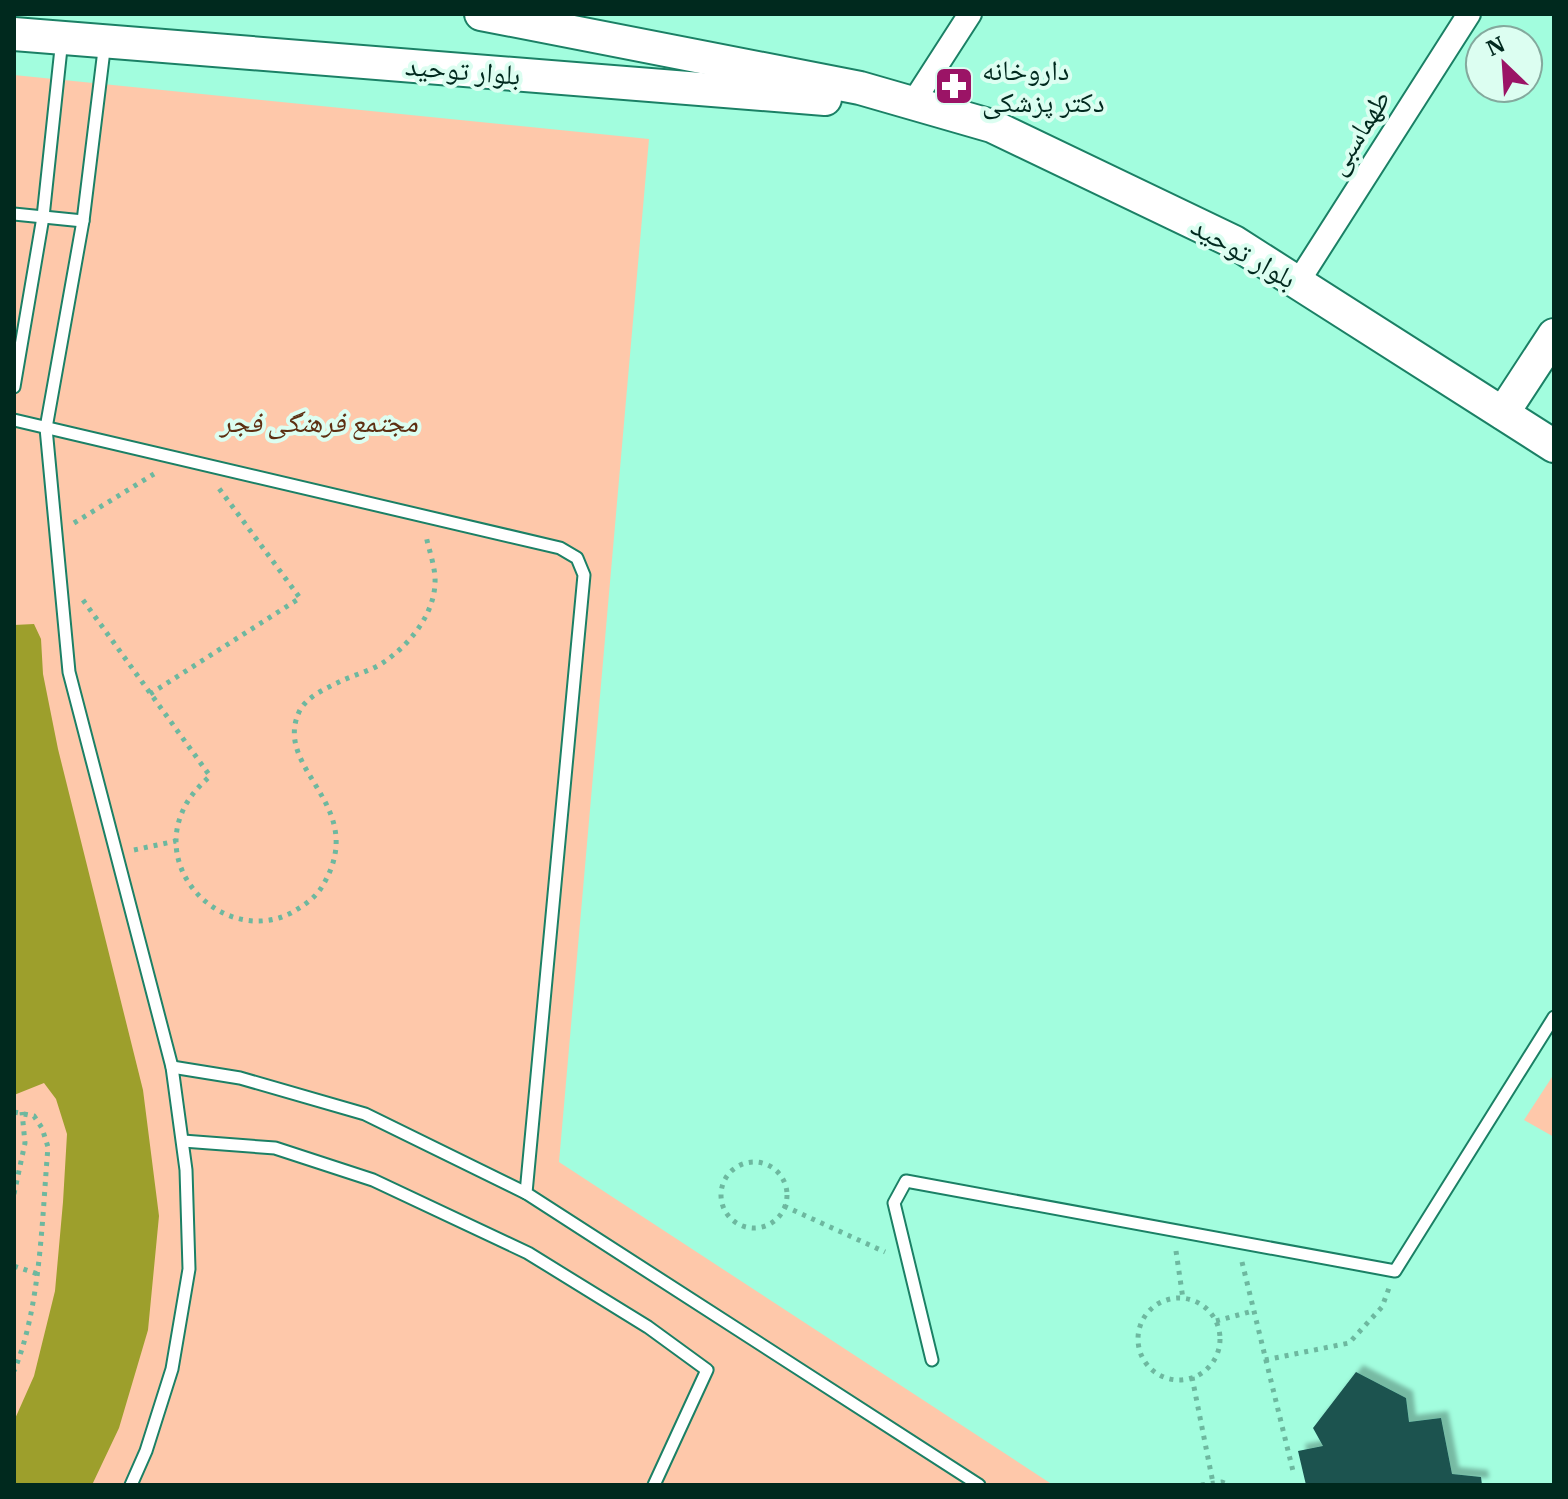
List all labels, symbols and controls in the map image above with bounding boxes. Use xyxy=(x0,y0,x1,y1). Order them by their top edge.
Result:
north arrow xyxy=(1464,24,1544,104)
text: N xyxy=(1481,29,1509,62)
street label: بلوار توحید xyxy=(404,46,522,93)
place label: داروخانه دکتر پزشکی xyxy=(982,51,1105,120)
pharmacy icon: داروخانه دکتر پزشکی xyxy=(933,65,975,107)
street label: طهماسبی xyxy=(1317,82,1398,181)
street label: بلوار توحید xyxy=(1185,207,1304,296)
park label: مجتمع فرهنگی فجر xyxy=(218,403,418,441)

